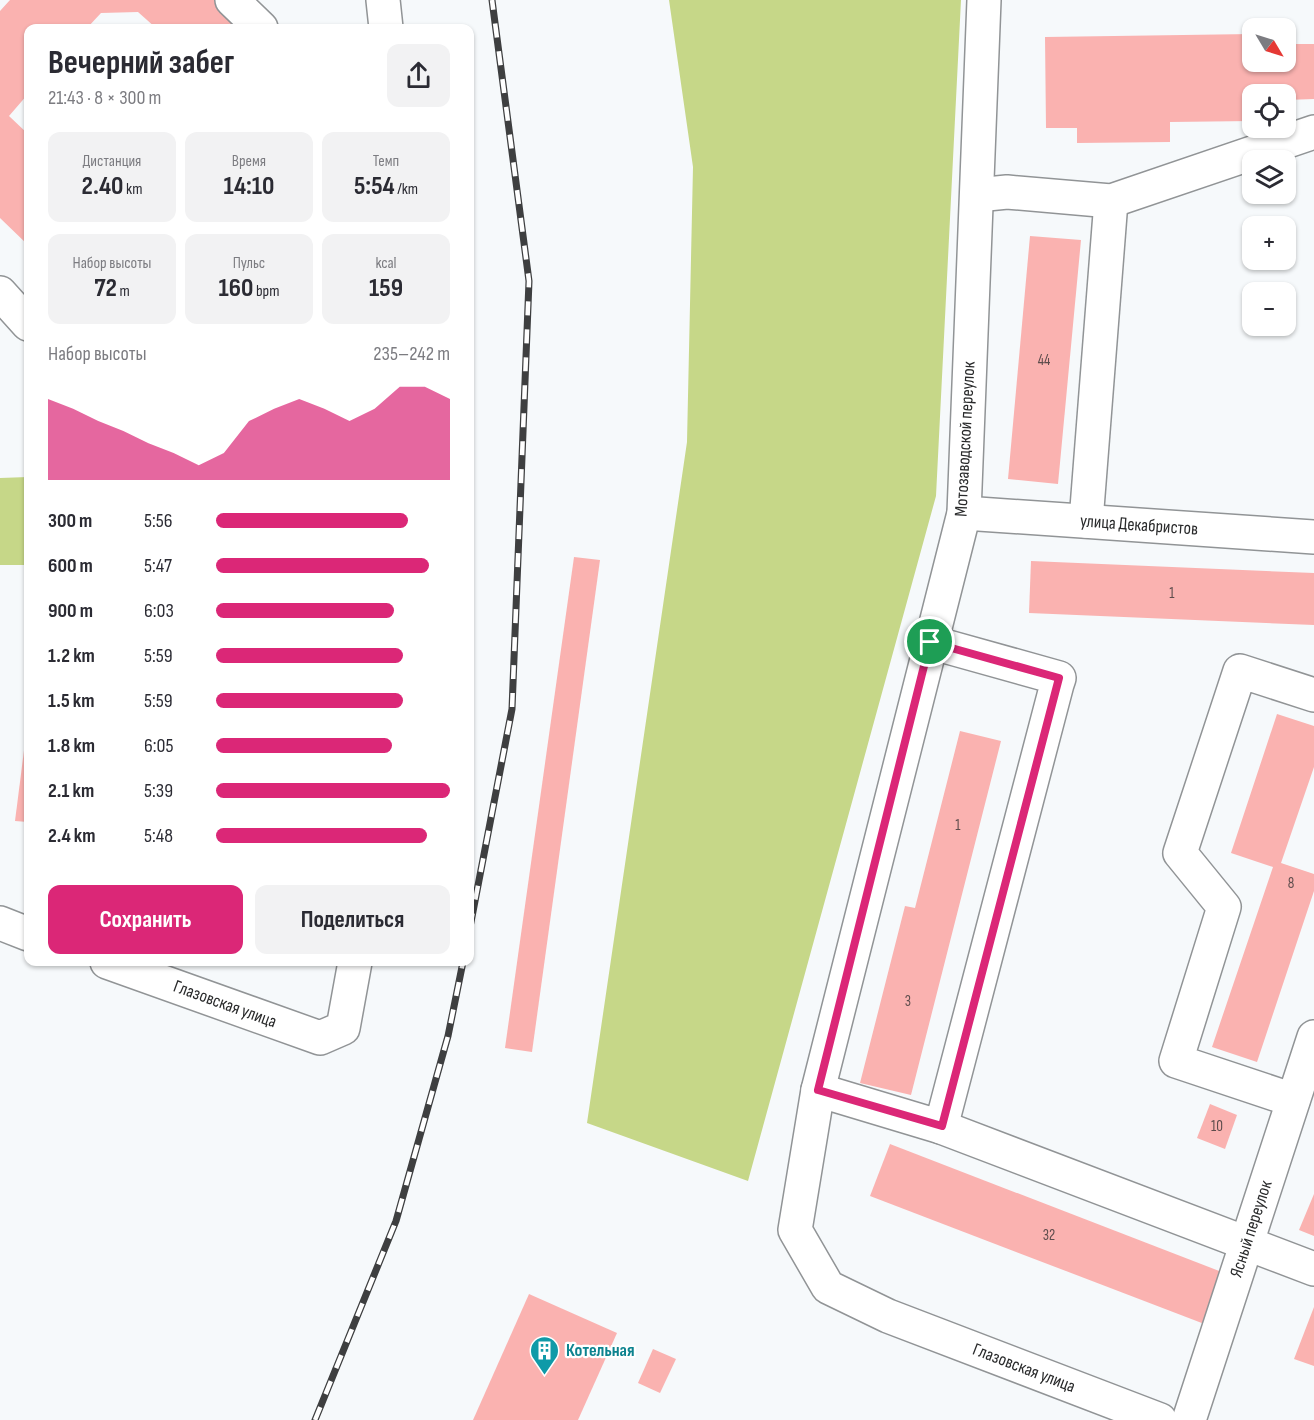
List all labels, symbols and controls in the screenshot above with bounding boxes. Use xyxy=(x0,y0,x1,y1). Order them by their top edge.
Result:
north arrow xyxy=(1242,18,1296,72)
map controls xyxy=(1242,18,1296,336)
text: Вечерний забег xyxy=(48,43,234,83)
button: share xyxy=(387,44,450,107)
button: locate xyxy=(1242,84,1296,138)
text: 21:43 · 8 × 300 m xyxy=(48,86,161,110)
button: layers xyxy=(1242,150,1296,204)
text: Дистанция xyxy=(83,152,141,171)
text: Время xyxy=(232,152,266,171)
text: Темп xyxy=(373,152,399,171)
text: 2.40 xyxy=(82,171,123,202)
text: 14:10 xyxy=(224,171,274,202)
text: 5:54 xyxy=(354,171,395,202)
text: km xyxy=(123,180,142,199)
text: /km xyxy=(395,180,418,199)
button: + xyxy=(1242,216,1296,270)
text: Набор высоты xyxy=(73,254,151,273)
text: Пульс xyxy=(233,254,265,273)
text: kcal xyxy=(375,254,397,273)
text: 72 xyxy=(94,273,117,304)
text: 160 xyxy=(219,273,253,304)
text: 159 xyxy=(369,273,403,304)
text: m xyxy=(117,282,130,301)
text: bpm xyxy=(253,282,279,301)
button: − xyxy=(1242,282,1296,336)
text: Набор высоты xyxy=(48,342,147,366)
text: 235–242 m xyxy=(373,342,450,366)
house number: 44 xyxy=(1038,351,1050,370)
street label: Мотозаводской переулок xyxy=(950,361,980,517)
text: 300 m xyxy=(48,509,92,533)
text: 5:56 xyxy=(144,509,173,533)
street label: улица Декабристов xyxy=(1079,510,1199,540)
text: 600 m xyxy=(48,554,93,578)
text: 5:47 xyxy=(144,554,172,578)
house number: 1 xyxy=(1169,584,1175,603)
text: 900 m xyxy=(48,599,93,623)
text: 6:03 xyxy=(144,599,174,623)
pin xyxy=(904,616,955,667)
icon: arrive xyxy=(913,625,946,658)
text: 1.2 km xyxy=(48,644,95,668)
text: 5:59 xyxy=(144,644,173,668)
text: 1.5 km xyxy=(48,689,94,713)
text: 5:59 xyxy=(144,689,173,713)
text: 1.8 km xyxy=(48,734,95,758)
text: 6:05 xyxy=(144,734,173,758)
text: 2.1 km xyxy=(48,779,94,803)
text: 5:39 xyxy=(144,779,173,803)
house number: 1 xyxy=(955,816,961,835)
text: 2.4 km xyxy=(48,824,96,848)
text: 5:48 xyxy=(144,824,173,848)
house number: 8 xyxy=(1288,874,1294,893)
button: Сохранить xyxy=(48,885,243,954)
button: Поделиться xyxy=(255,885,450,954)
street label: Глазовская улица xyxy=(171,976,279,1032)
house number: 3 xyxy=(905,992,911,1011)
house number: 10 xyxy=(1211,1117,1223,1136)
street label: Ясный переулок xyxy=(1225,1178,1277,1280)
house number: 32 xyxy=(1043,1226,1055,1245)
building icon: Котельная xyxy=(529,1334,561,1376)
street label: Глазовская улица xyxy=(970,1339,1078,1397)
place label: Котельная xyxy=(566,1340,634,1361)

